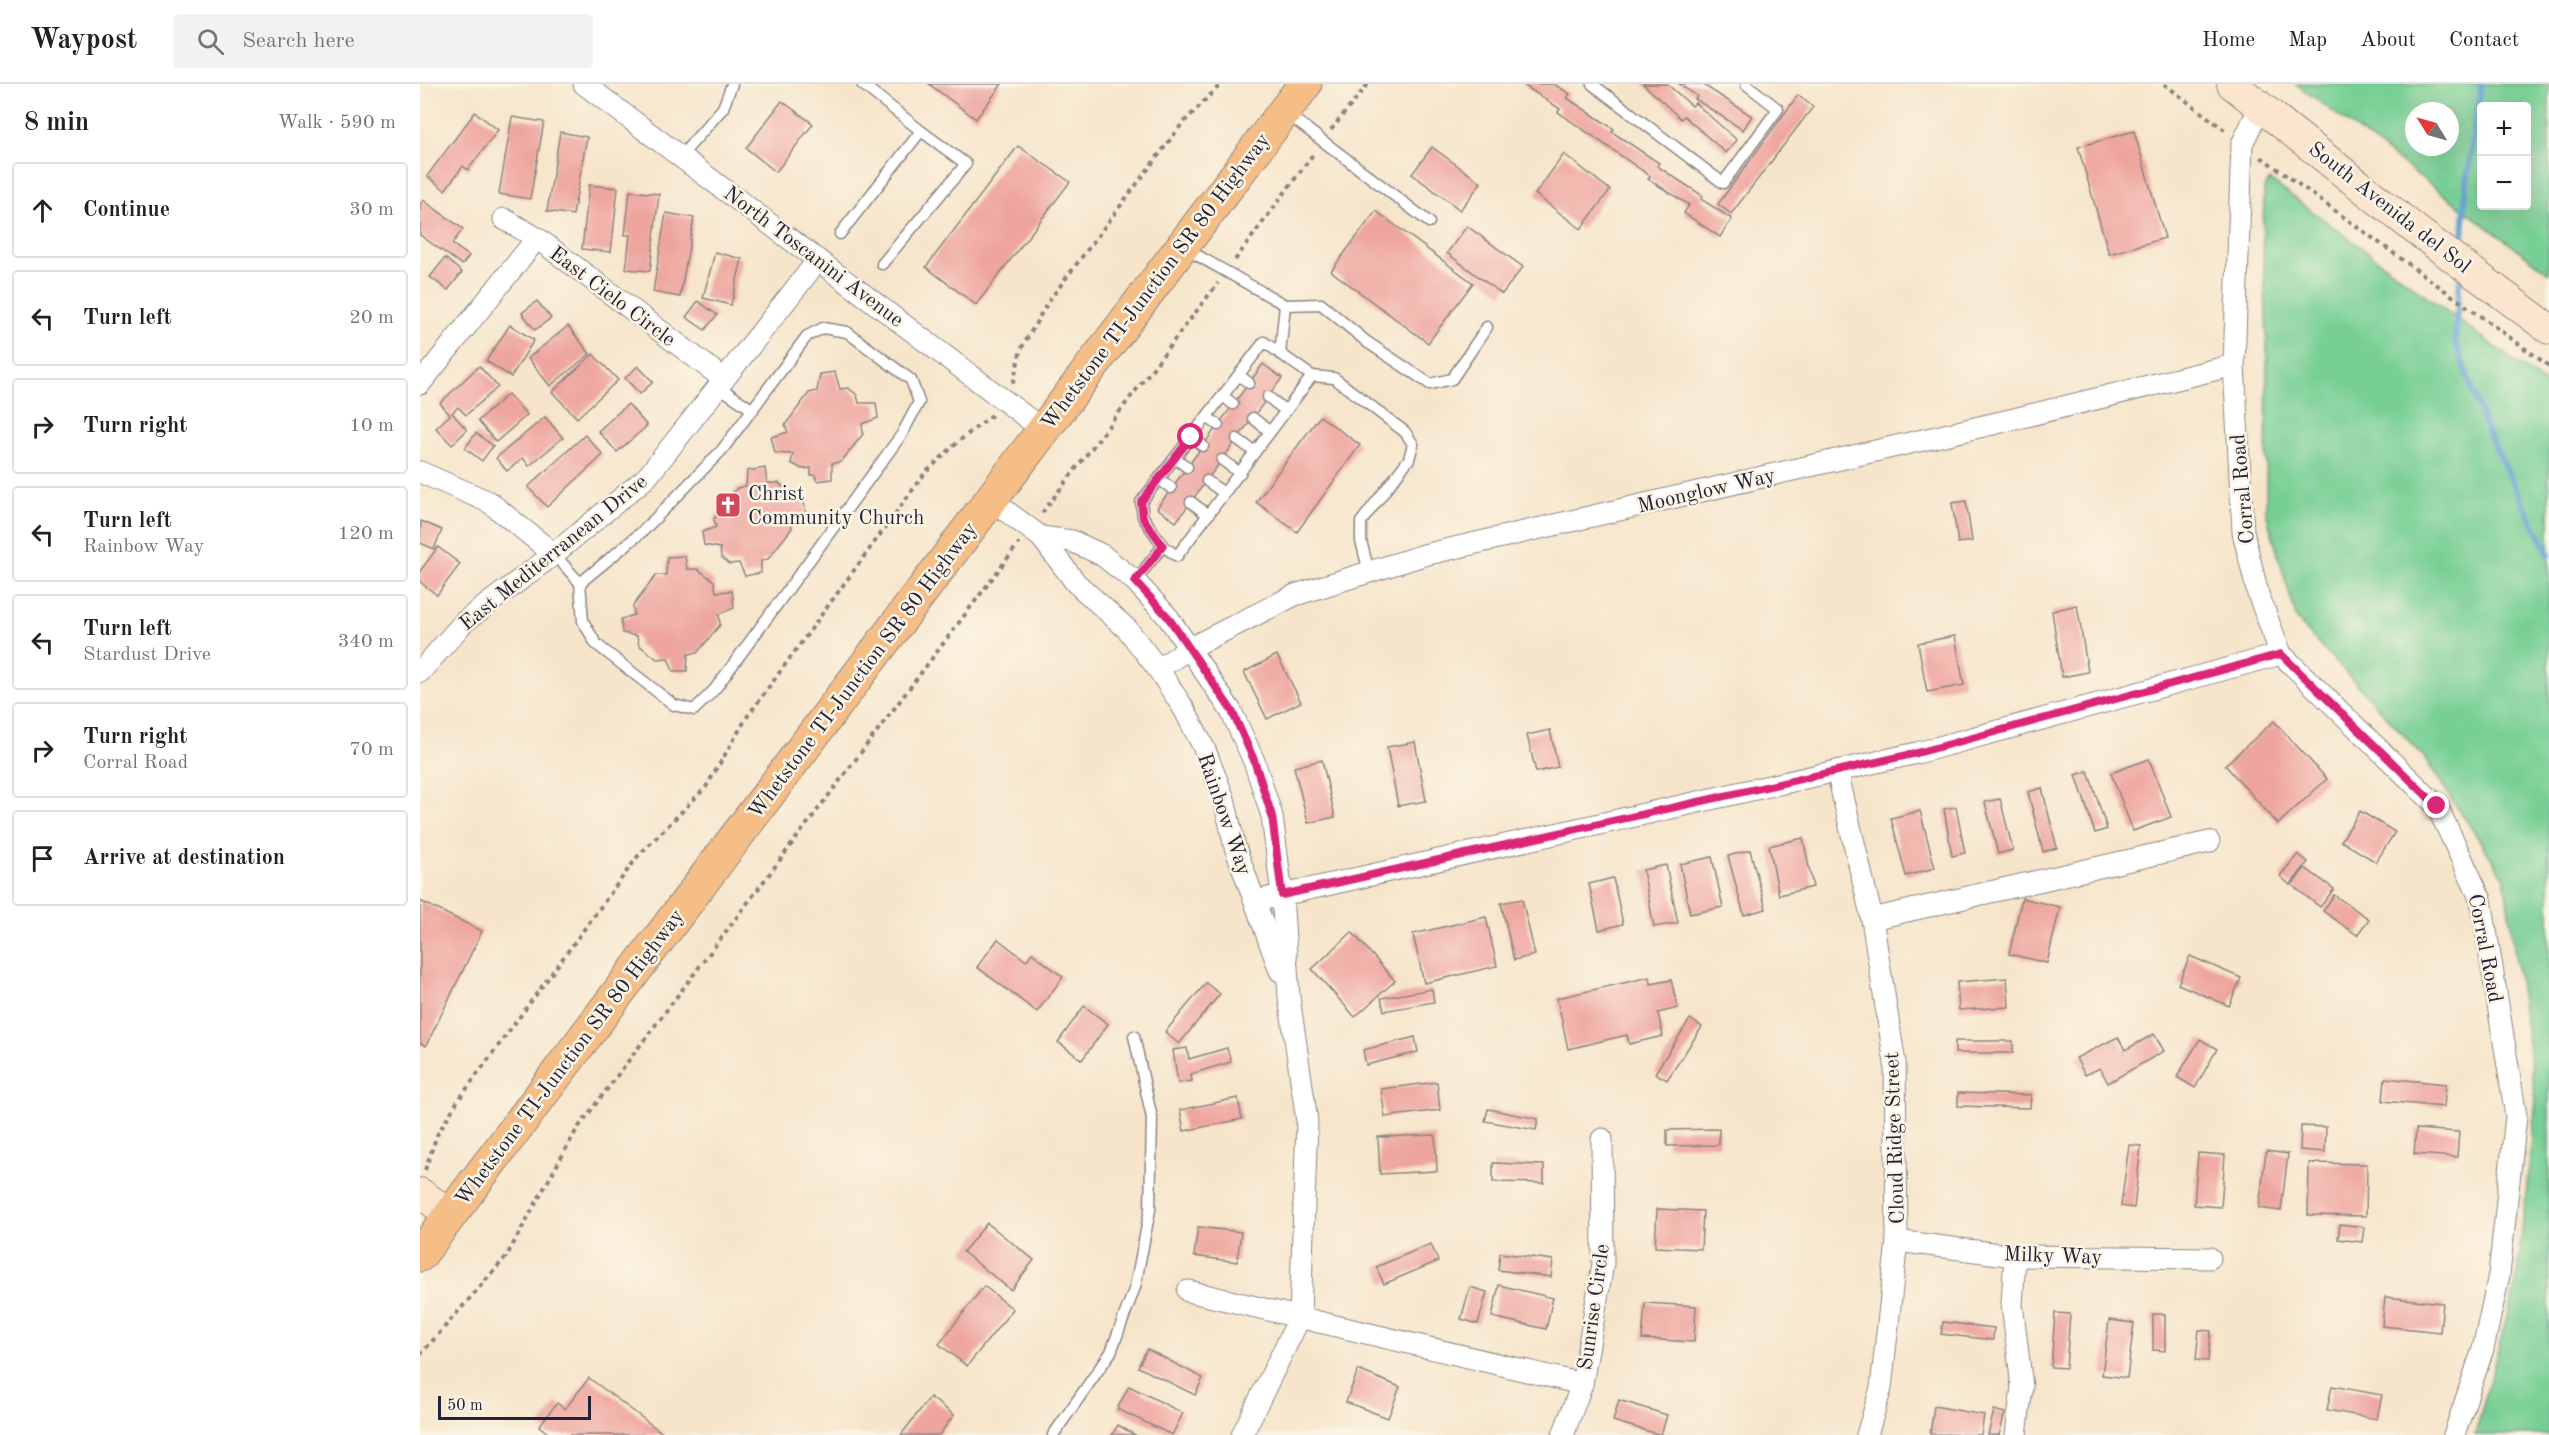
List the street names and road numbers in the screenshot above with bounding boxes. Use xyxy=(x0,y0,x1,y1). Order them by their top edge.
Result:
street label: Whetstone TI-Junction SR 80 Highway xyxy=(1038,130,1275,434)
street label: South Avenida del Sol xyxy=(2304,139,2474,278)
street label: North Toscanini Avenue xyxy=(719,183,907,332)
street label: East Cielo Circle xyxy=(545,243,679,351)
street label: Corral Road xyxy=(2228,433,2259,545)
street label: Moonglow Way xyxy=(1635,465,1777,518)
street label: East Mediterranean Drive xyxy=(456,471,652,635)
street label: Whetstone TI-Junction SR 80 Highway xyxy=(745,519,982,823)
street label: Rainbow Way xyxy=(1193,751,1254,878)
street label: Corral Road xyxy=(2464,892,2505,1005)
street label: Whetstone TI-Junction SR 80 Highway xyxy=(452,906,689,1210)
street label: Cloud Ridge Street xyxy=(1882,1051,1909,1224)
street label: Sunrise Circle xyxy=(1575,1243,1614,1372)
street label: Milky Way xyxy=(2003,1244,2103,1269)

